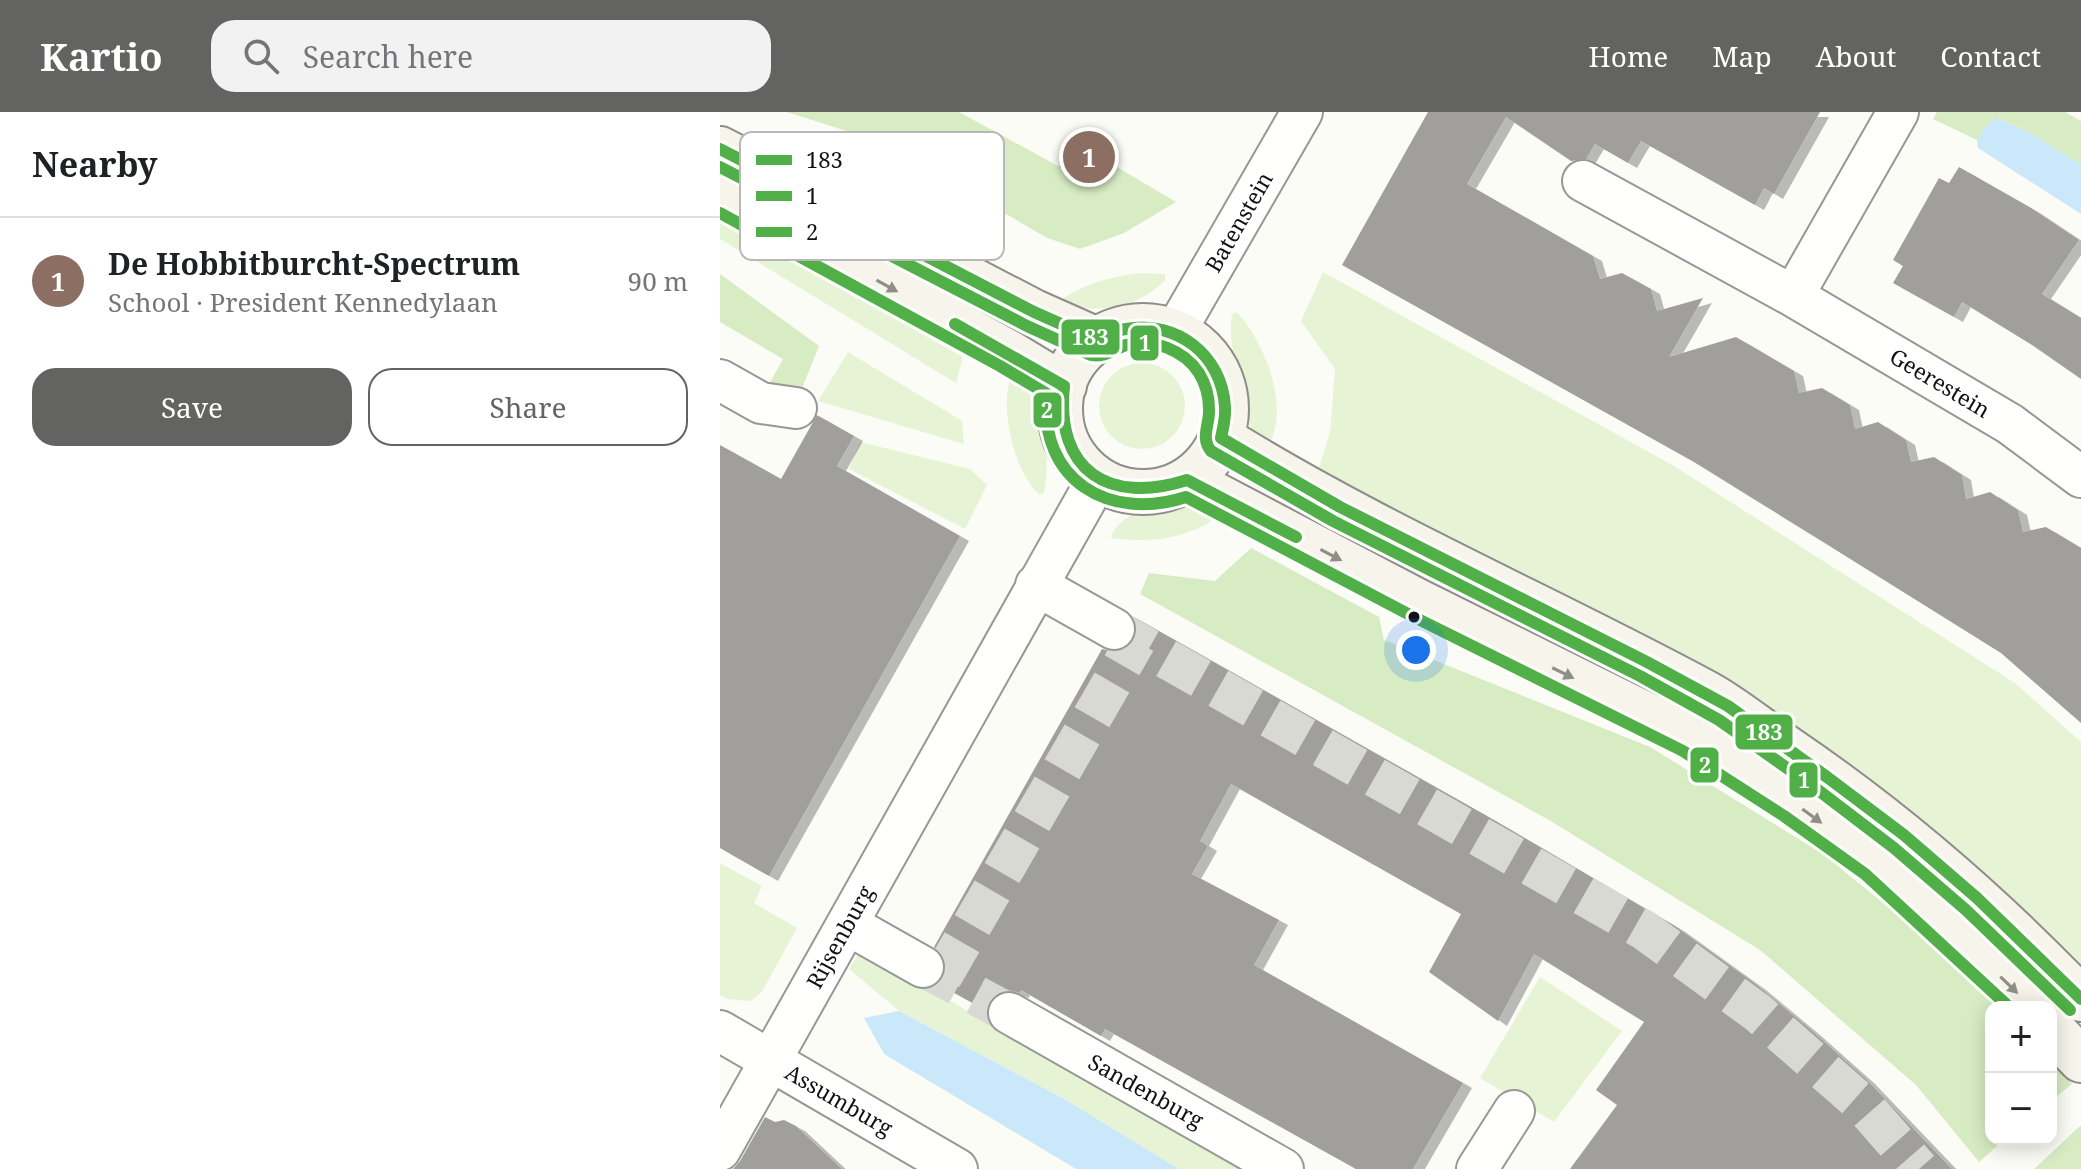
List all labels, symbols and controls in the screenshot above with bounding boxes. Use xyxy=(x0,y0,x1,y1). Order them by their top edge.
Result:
search box xyxy=(211,20,771,92)
text: Kartio xyxy=(40,30,163,82)
icon: search xyxy=(239,34,283,78)
text: Search here xyxy=(303,36,473,77)
text: Home xyxy=(1589,37,1668,75)
text: Map xyxy=(1712,37,1772,75)
text: About xyxy=(1816,37,1896,75)
text: Contact xyxy=(1940,37,2041,75)
pin: 1 xyxy=(1063,127,1115,187)
legend xyxy=(740,132,1004,260)
text: Nearby xyxy=(32,141,158,187)
text: 183 xyxy=(806,144,843,174)
street label: Batenstein xyxy=(1197,166,1279,277)
text: 1 xyxy=(806,180,818,210)
text: 2 xyxy=(806,216,818,246)
text: De Hobbitburcht-Spectrum xyxy=(108,243,520,284)
text: 1 xyxy=(51,263,65,299)
text: 90 m xyxy=(628,263,688,299)
one-way arrow xyxy=(875,280,898,293)
text: School · President Kennedylaan xyxy=(108,284,498,320)
line badge: 183 xyxy=(1060,318,1121,356)
text: 183 xyxy=(1071,321,1109,351)
line badge: 1 xyxy=(1129,324,1160,362)
text: 1 xyxy=(1139,327,1151,357)
street label: Geerestein xyxy=(1885,340,1996,424)
button: Save xyxy=(32,368,352,446)
button: Share xyxy=(368,368,688,446)
line badge: 2 xyxy=(1032,391,1063,429)
text: 2 xyxy=(1041,394,1053,424)
one-way arrow xyxy=(1319,549,1342,562)
unlabelled marker xyxy=(1406,609,1422,625)
your location xyxy=(1396,630,1436,670)
one-way arrow xyxy=(1551,666,1574,680)
line badge: 183 xyxy=(1734,713,1794,751)
text: 183 xyxy=(1745,716,1783,746)
line badge: 2 xyxy=(1689,746,1720,784)
text: 2 xyxy=(1699,749,1711,779)
line badge: 1 xyxy=(1788,761,1819,799)
text: 1 xyxy=(1798,764,1810,794)
one-way arrow xyxy=(1801,808,1822,823)
street label: Rijsenburg xyxy=(798,879,880,993)
one-way arrow xyxy=(1999,975,2018,993)
map controls xyxy=(1985,1001,2057,1145)
button: + xyxy=(1985,1001,2057,1073)
street label: Sandenburg xyxy=(1083,1046,1210,1134)
street label: Assumburg xyxy=(780,1056,899,1142)
button: − xyxy=(1985,1073,2057,1145)

